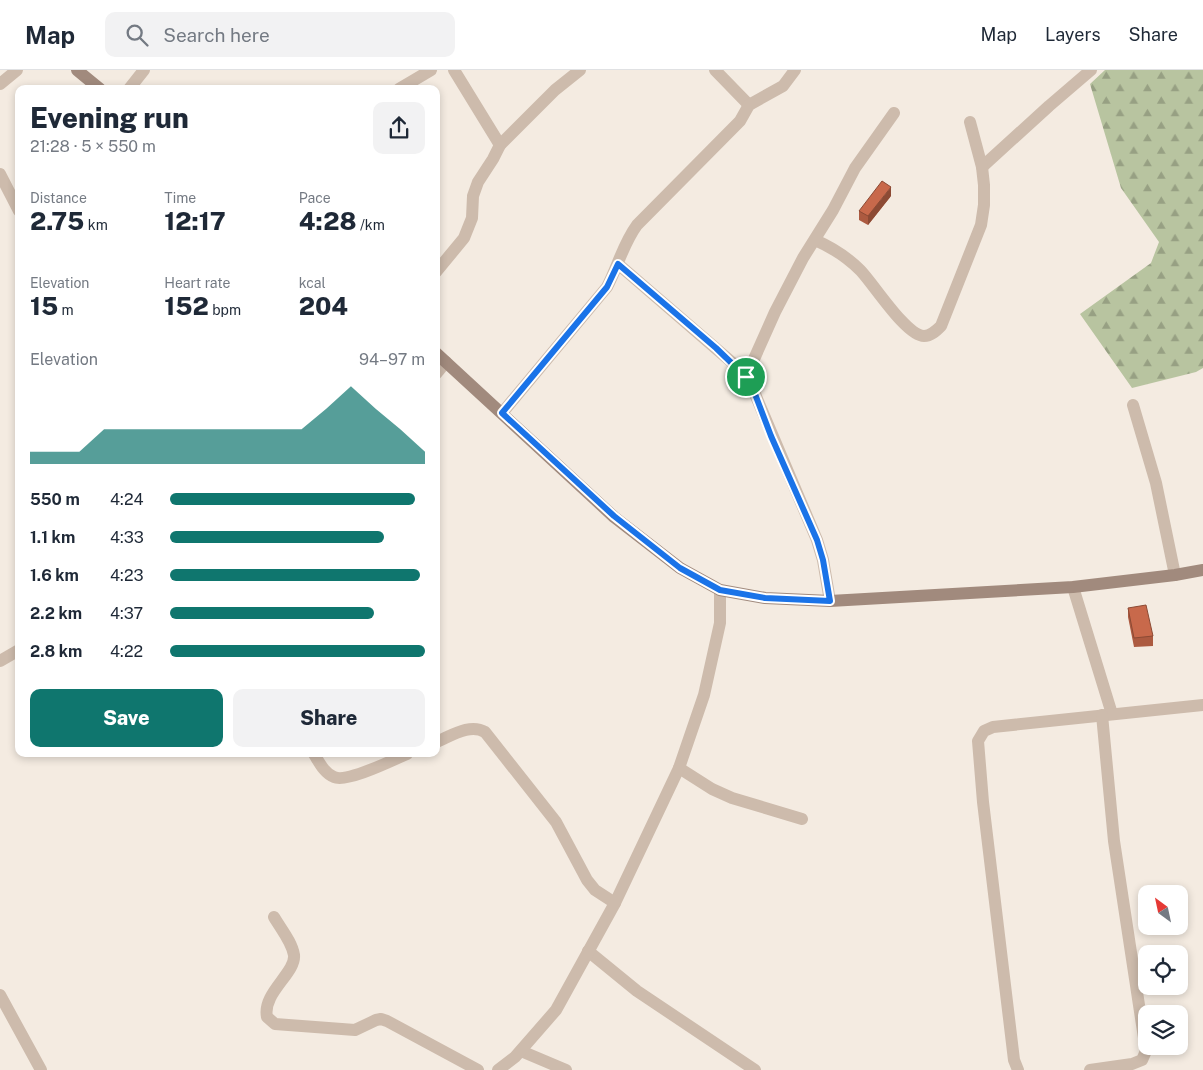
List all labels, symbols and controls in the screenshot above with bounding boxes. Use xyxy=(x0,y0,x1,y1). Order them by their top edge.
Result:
search box xyxy=(105,12,455,57)
text: Map xyxy=(25,21,75,49)
icon: search xyxy=(123,21,151,49)
text: Search here xyxy=(163,24,270,46)
text: Map xyxy=(981,24,1017,45)
text: Layers xyxy=(1045,24,1101,45)
text: Share xyxy=(1129,24,1178,45)
text: Evening run xyxy=(30,101,189,134)
button: share xyxy=(373,102,425,154)
text: 21:28 · 5 × 550 m xyxy=(30,137,156,156)
text: Distance xyxy=(30,190,87,206)
text: Time xyxy=(164,190,196,206)
text: Pace xyxy=(299,190,331,206)
text: 2.75 xyxy=(30,206,84,236)
text: 12:17 xyxy=(164,206,226,236)
text: 4:28 xyxy=(299,206,356,236)
text: km xyxy=(84,217,108,233)
text: /km xyxy=(356,217,385,233)
text: Elevation xyxy=(30,275,89,291)
text: Heart rate xyxy=(164,275,231,291)
text: kcal xyxy=(299,275,326,291)
text: 15 xyxy=(30,291,58,321)
text: 152 xyxy=(164,291,209,321)
text: 204 xyxy=(299,291,348,321)
text: m xyxy=(58,302,74,318)
text: bpm xyxy=(209,302,241,318)
text: Elevation xyxy=(30,350,98,369)
text: 94–97 m xyxy=(359,350,425,369)
pin xyxy=(725,356,767,398)
icon: arrive xyxy=(732,363,760,391)
text: 550 m xyxy=(30,490,80,509)
text: 4:24 xyxy=(110,490,144,509)
text: 1.1 km xyxy=(30,528,75,547)
text: 4:33 xyxy=(110,528,144,547)
text: 1.6 km xyxy=(30,566,79,585)
text: 4:23 xyxy=(110,566,144,585)
text: 2.2 km xyxy=(30,604,82,623)
text: 4:37 xyxy=(110,604,143,623)
text: 2.8 km xyxy=(30,642,82,661)
text: 4:22 xyxy=(110,642,143,661)
button: Save xyxy=(30,689,223,747)
button: Share xyxy=(233,689,425,747)
north arrow xyxy=(1138,885,1188,935)
map controls xyxy=(1138,885,1188,1055)
button: locate xyxy=(1138,945,1188,995)
button: layers xyxy=(1138,1005,1188,1055)

